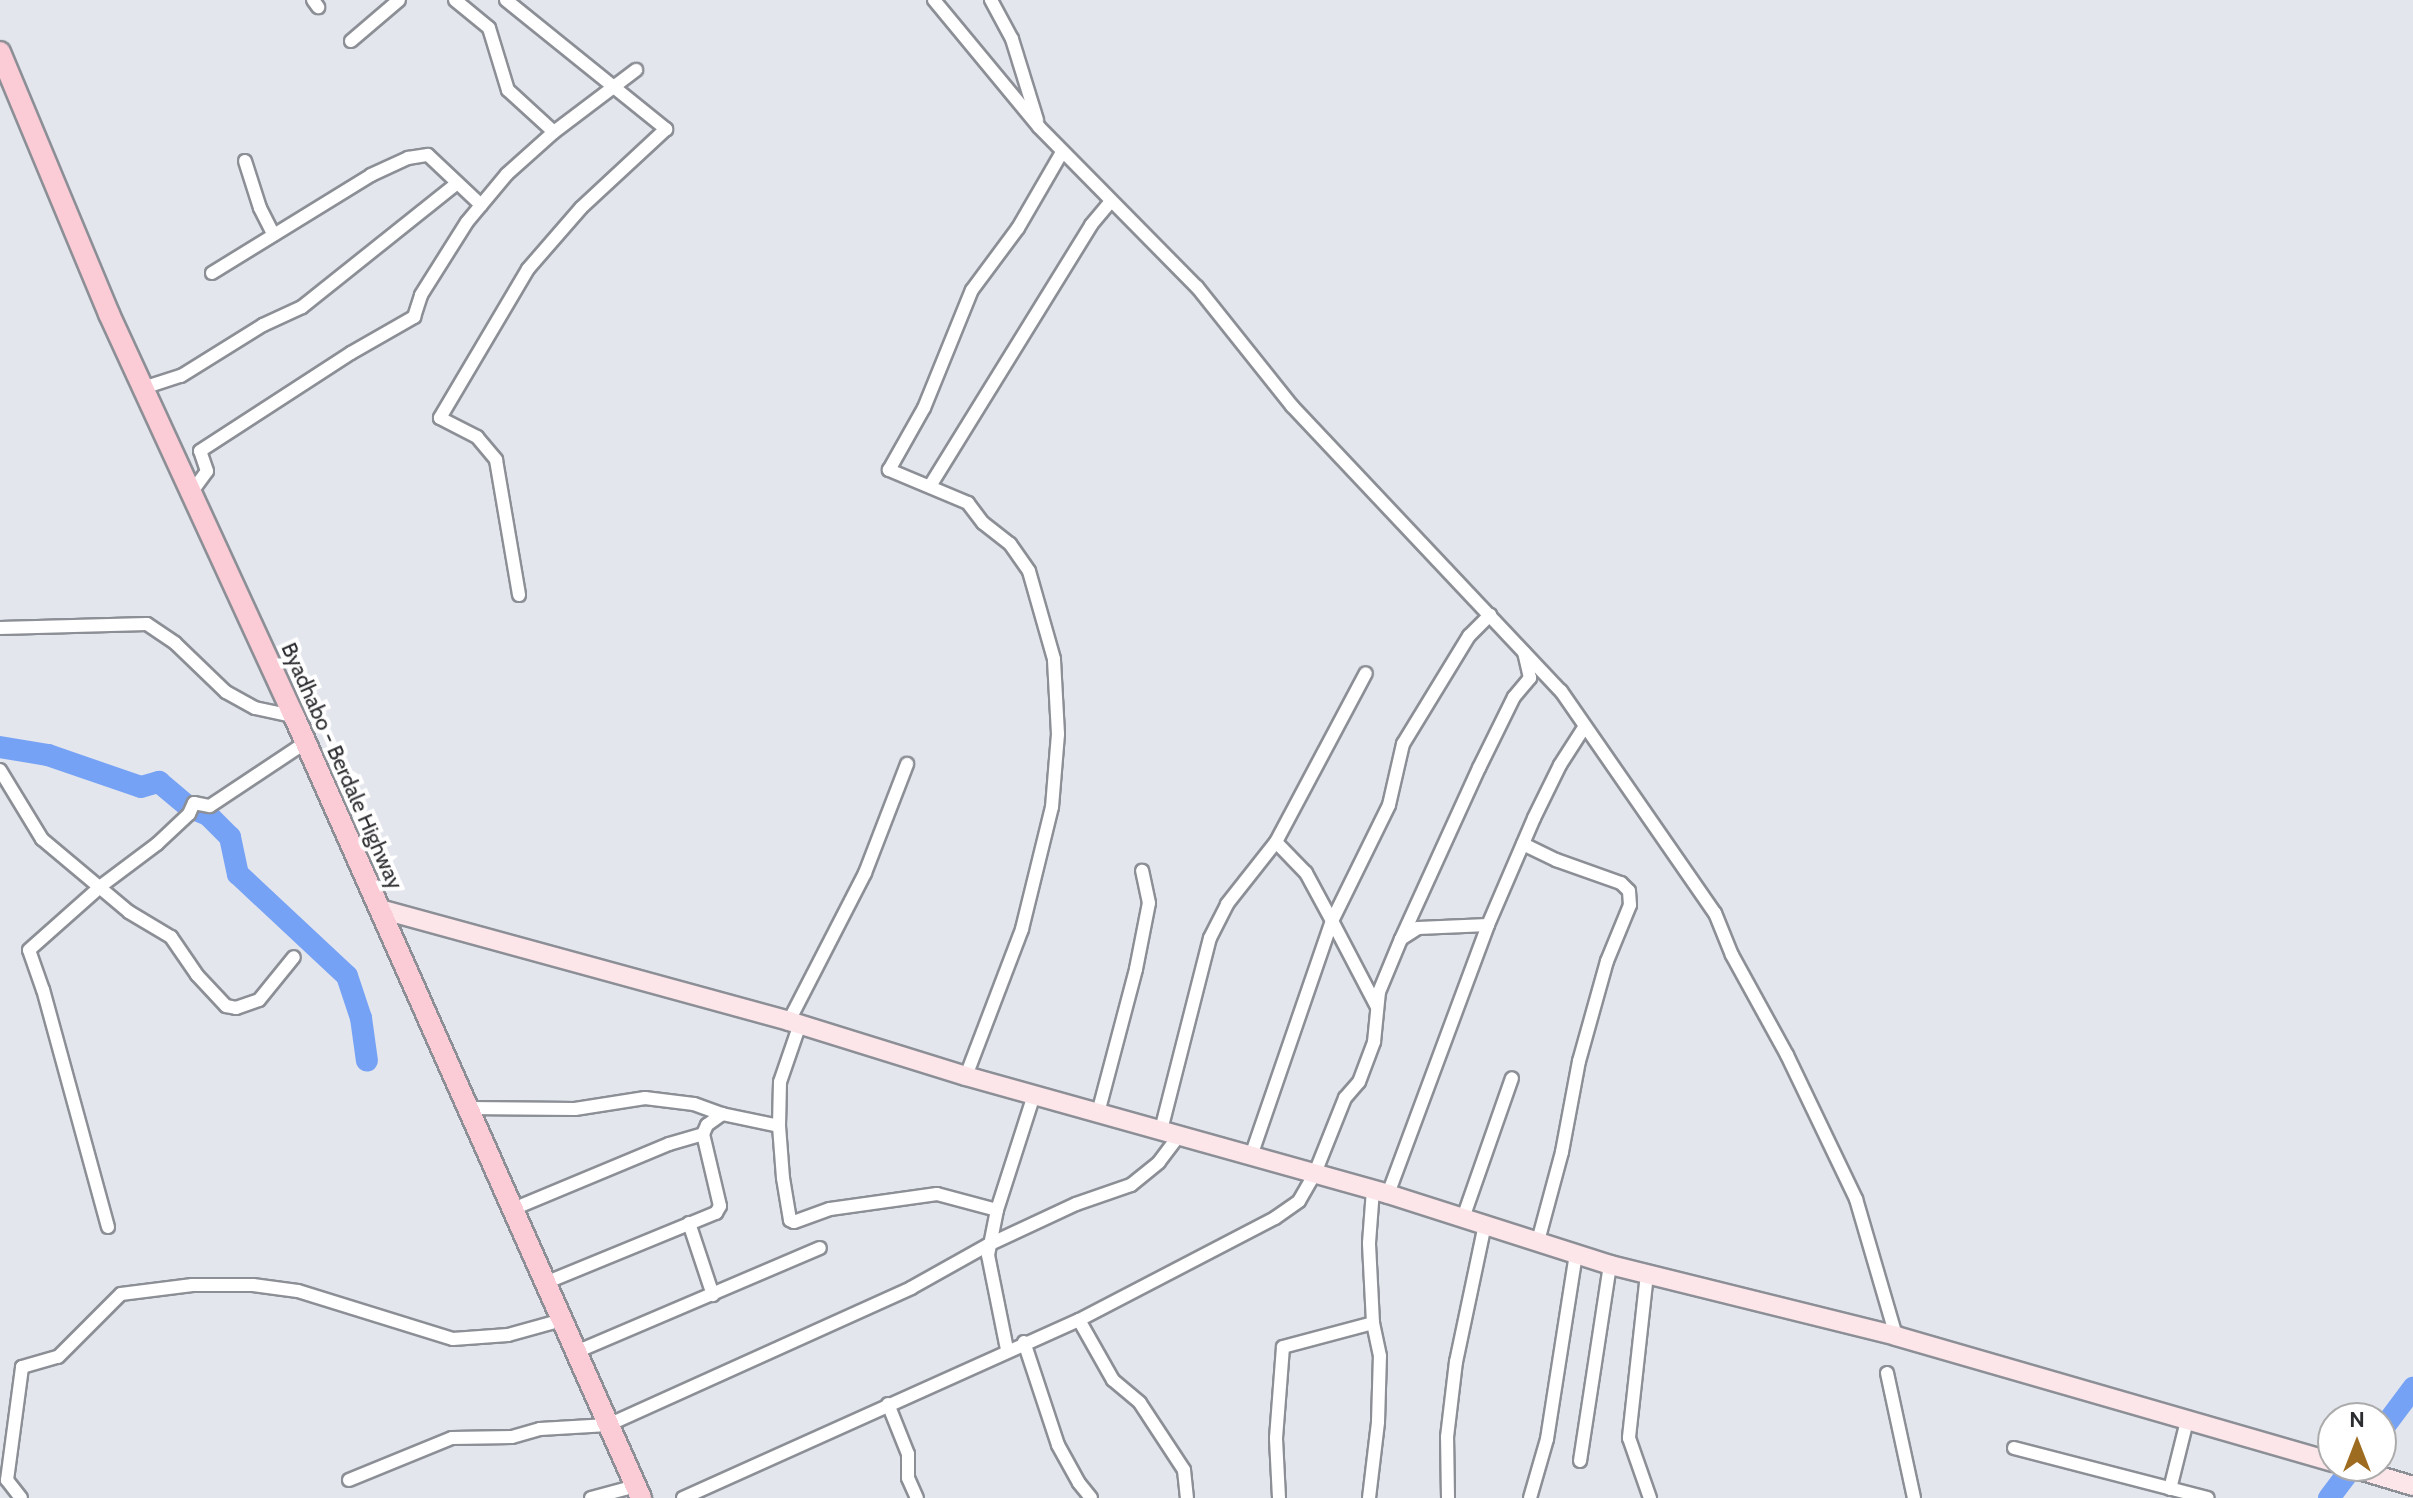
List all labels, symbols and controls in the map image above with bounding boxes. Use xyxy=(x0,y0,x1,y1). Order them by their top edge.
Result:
street label: Byadhabo - Berdale Highway xyxy=(276,638,408,894)
north arrow xyxy=(2317,1402,2397,1482)
text: N xyxy=(2349,1406,2365,1433)

